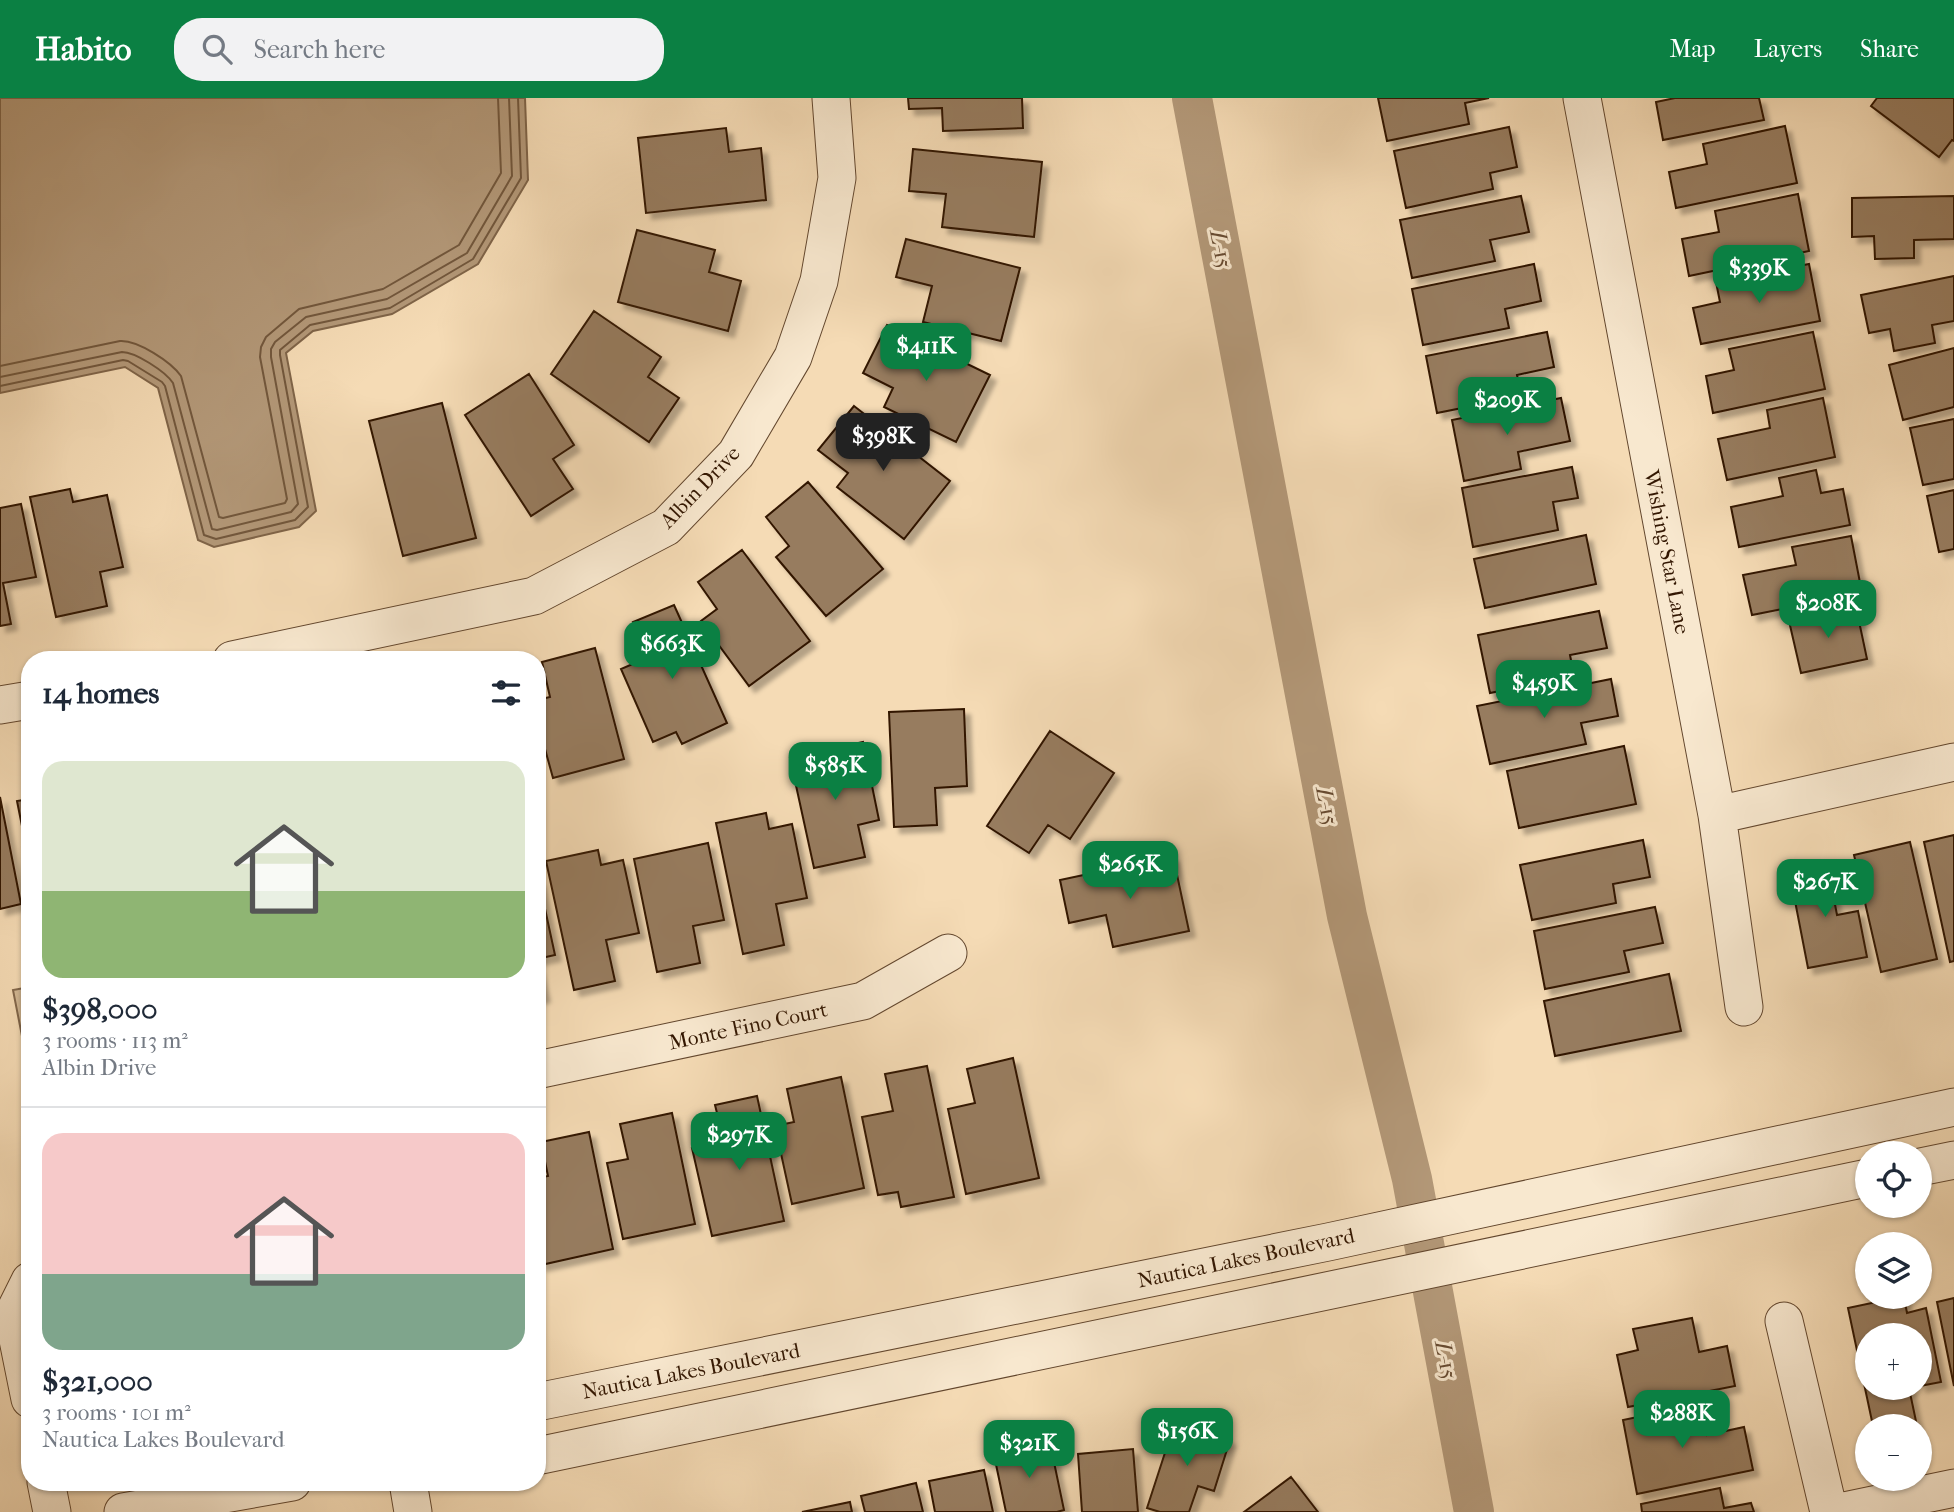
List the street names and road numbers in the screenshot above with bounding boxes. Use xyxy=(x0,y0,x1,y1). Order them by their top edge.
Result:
street label: Albin Drive xyxy=(654,441,745,534)
street label: Wishing Star Lane xyxy=(1639,467,1695,636)
street label: Monte Fino Court xyxy=(666,997,830,1055)
street label: Nautica Lakes Boulevard xyxy=(1135,1223,1357,1293)
street label: Nautica Lakes Boulevard xyxy=(580,1338,803,1404)

